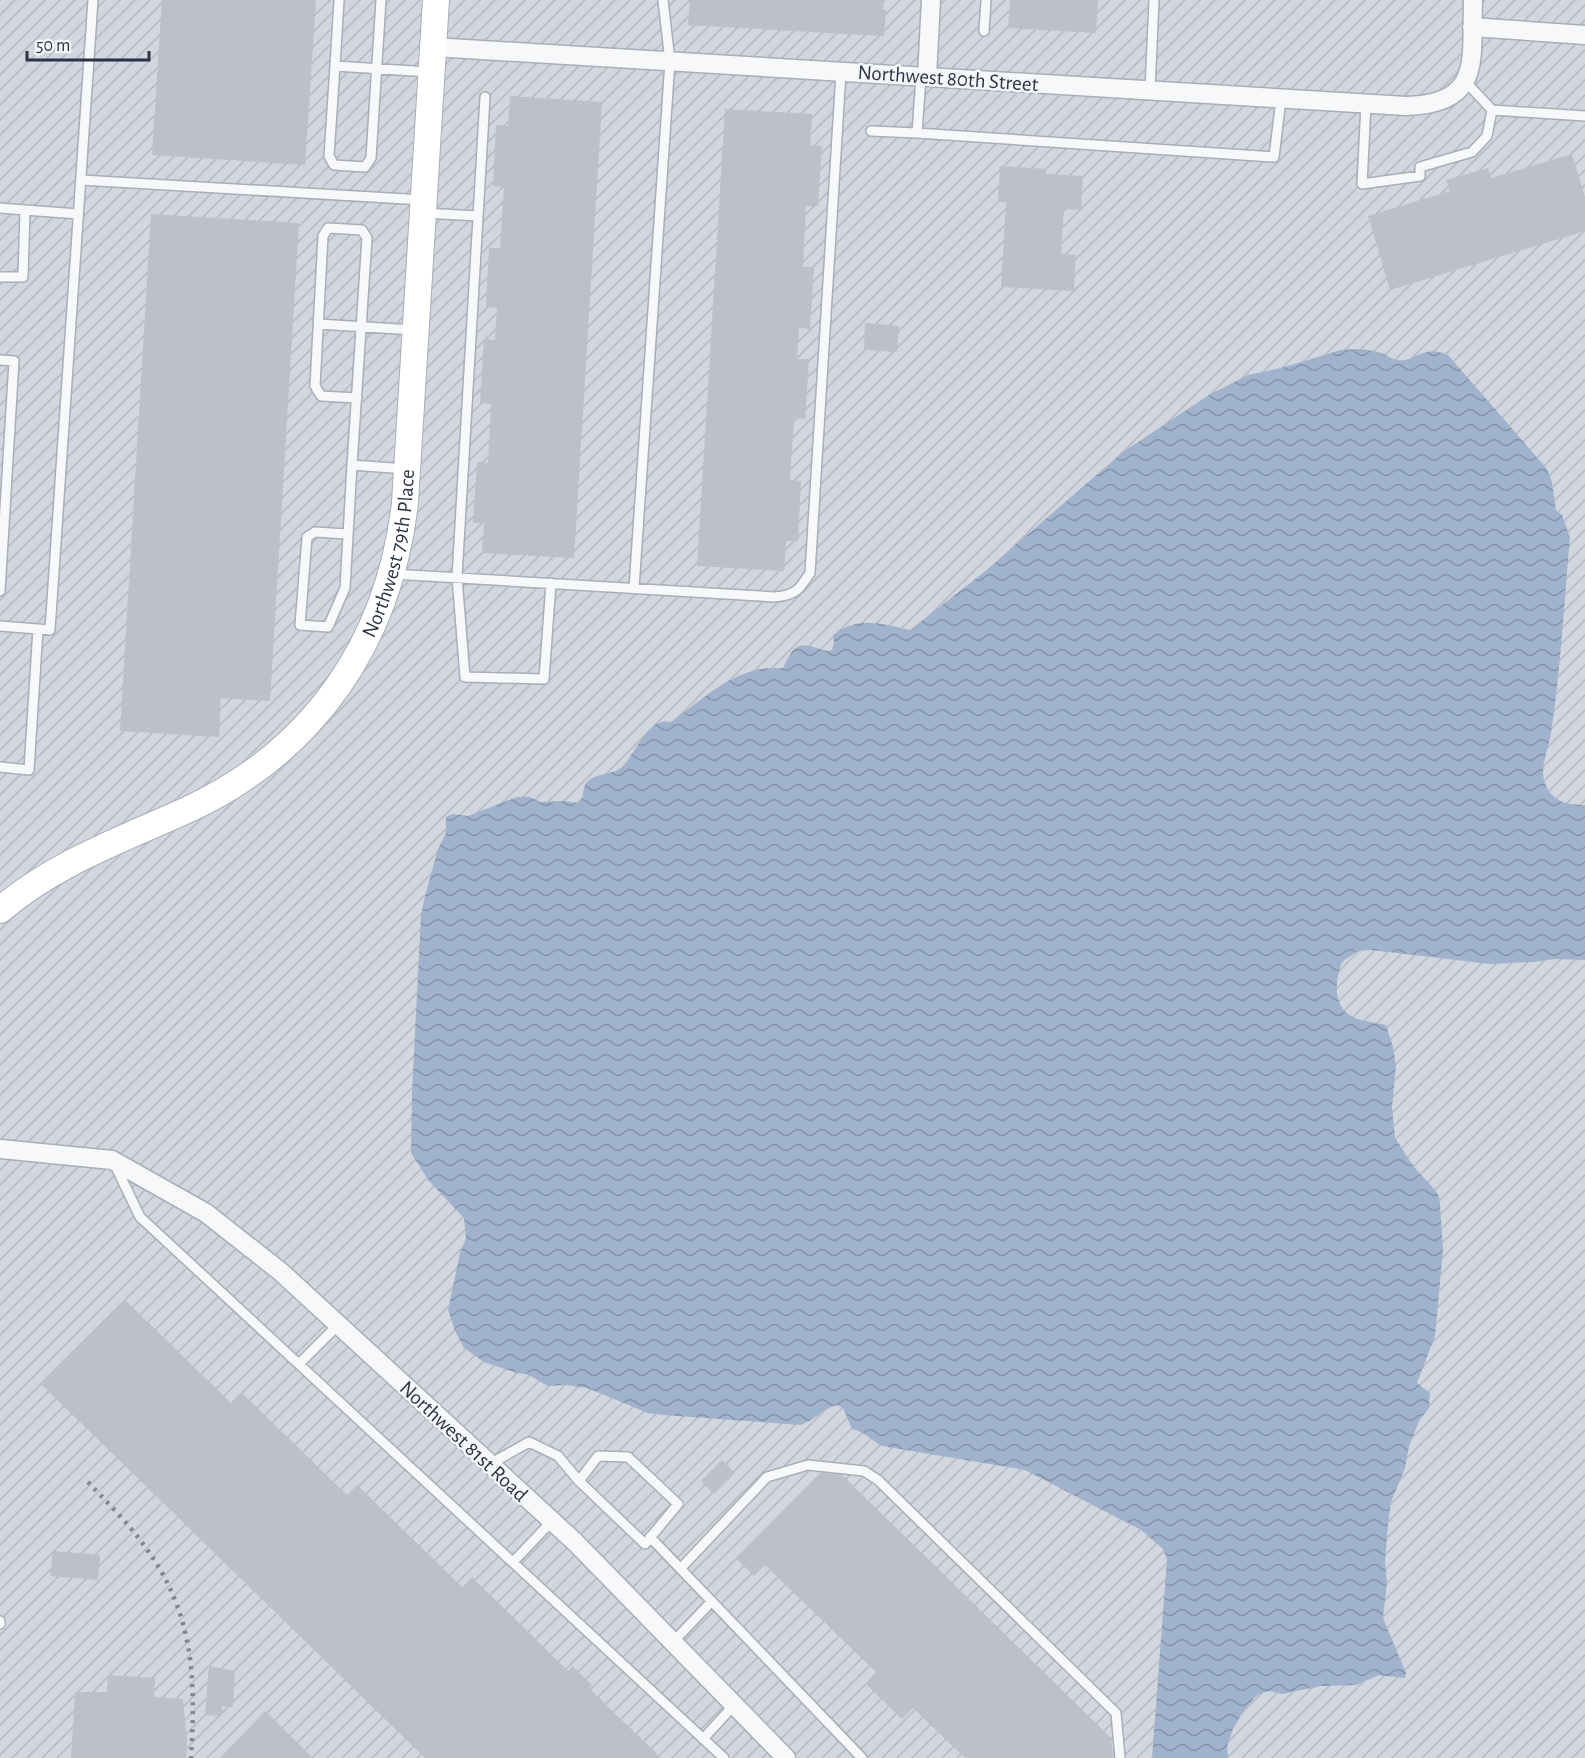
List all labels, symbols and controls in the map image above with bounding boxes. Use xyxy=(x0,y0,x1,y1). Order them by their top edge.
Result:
scale bar xyxy=(27,24,148,62)
text: 50 m xyxy=(36,37,70,55)
street label: Northwest 80th Street xyxy=(857,62,1039,95)
street label: Northwest 79th Place xyxy=(358,468,418,641)
street label: Northwest 81st Road xyxy=(396,1377,532,1506)

